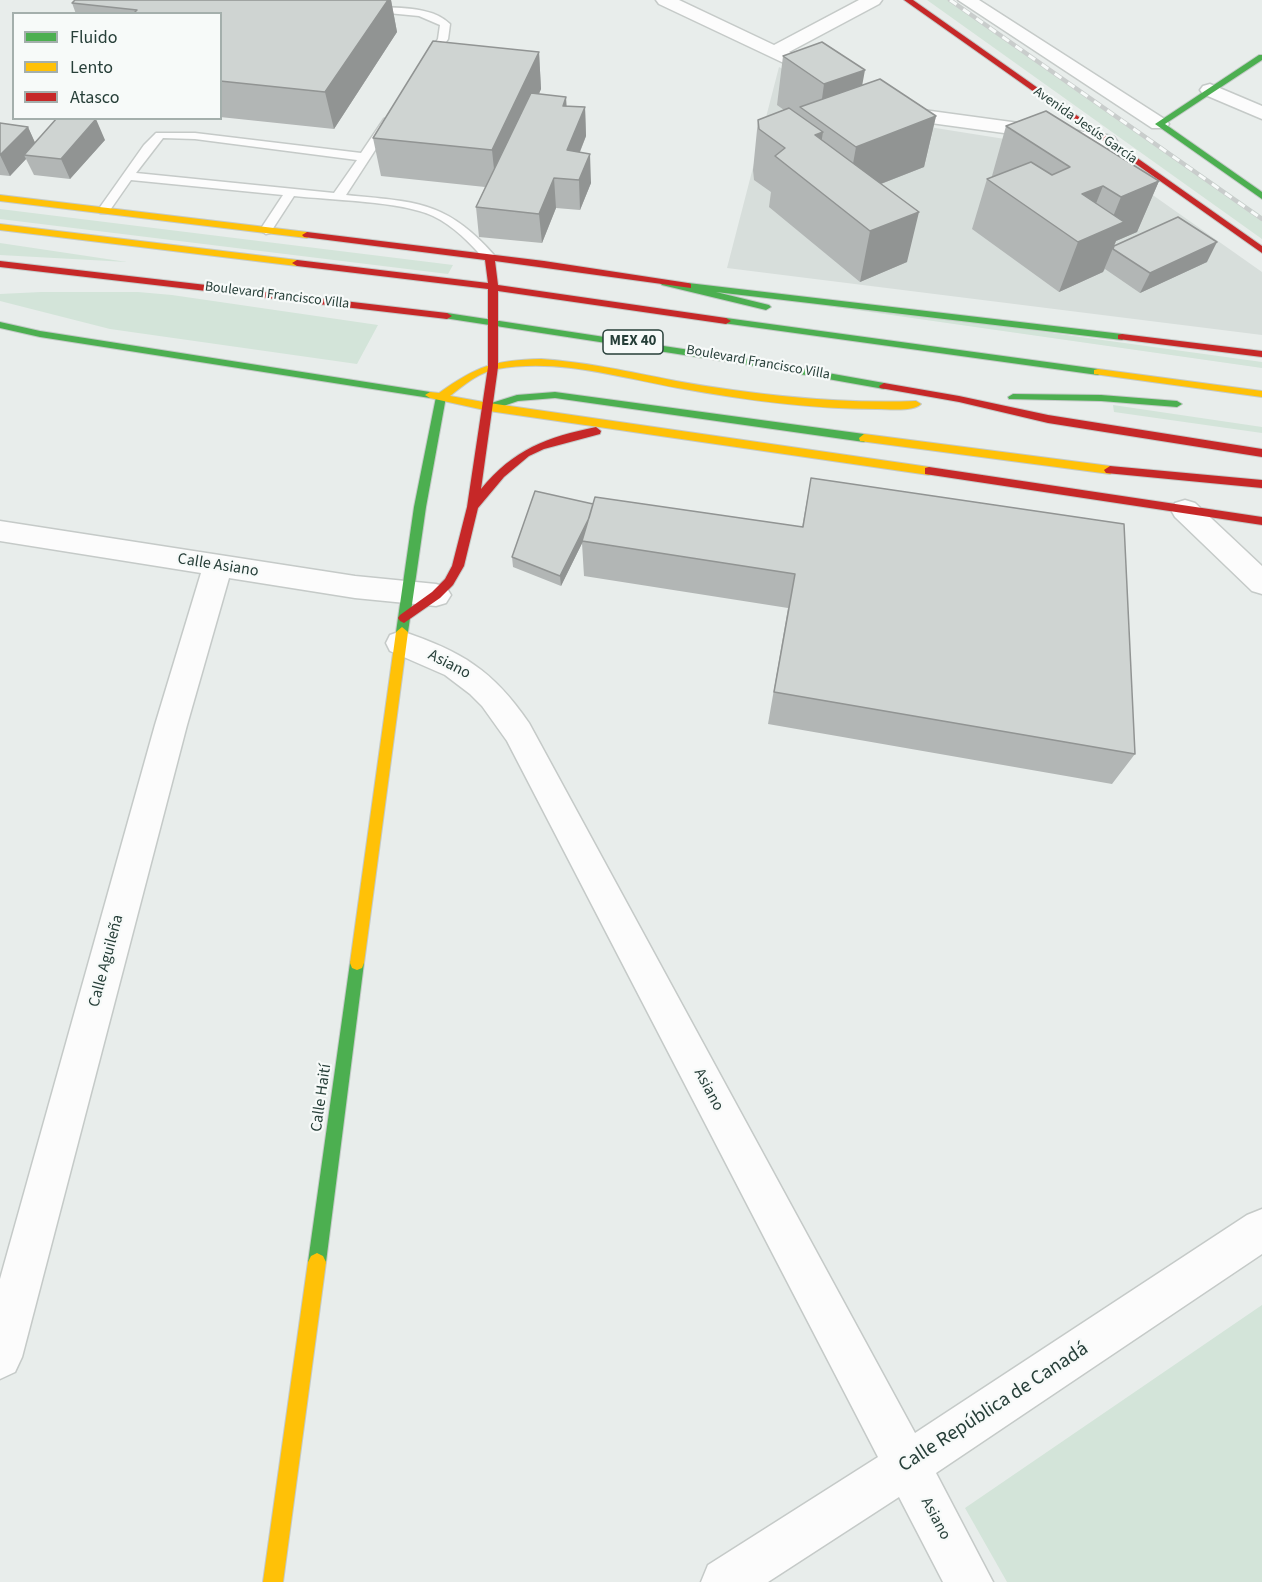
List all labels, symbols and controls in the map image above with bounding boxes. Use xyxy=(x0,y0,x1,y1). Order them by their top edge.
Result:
legend xyxy=(12,12,222,120)
text: Fluido xyxy=(70,25,117,50)
text: Lento xyxy=(70,55,113,80)
street label: Avenida Jesús García xyxy=(1030,84,1140,168)
text: Atasco xyxy=(70,85,119,110)
street label: Boulevard Francisco Villa xyxy=(204,279,350,313)
road number: MEX 40 xyxy=(603,330,663,354)
street label: Boulevard Francisco Villa xyxy=(685,342,831,384)
street label: Calle Asiano xyxy=(176,550,260,582)
street label: Asiano xyxy=(425,646,473,684)
street label: Calle Aguileña xyxy=(85,913,129,1009)
street label: Calle Haití xyxy=(308,1063,336,1133)
street label: Asiano xyxy=(689,1066,727,1114)
street label: Calle República de Canadá xyxy=(895,1338,1093,1478)
street label: Asiano xyxy=(916,1495,954,1543)

